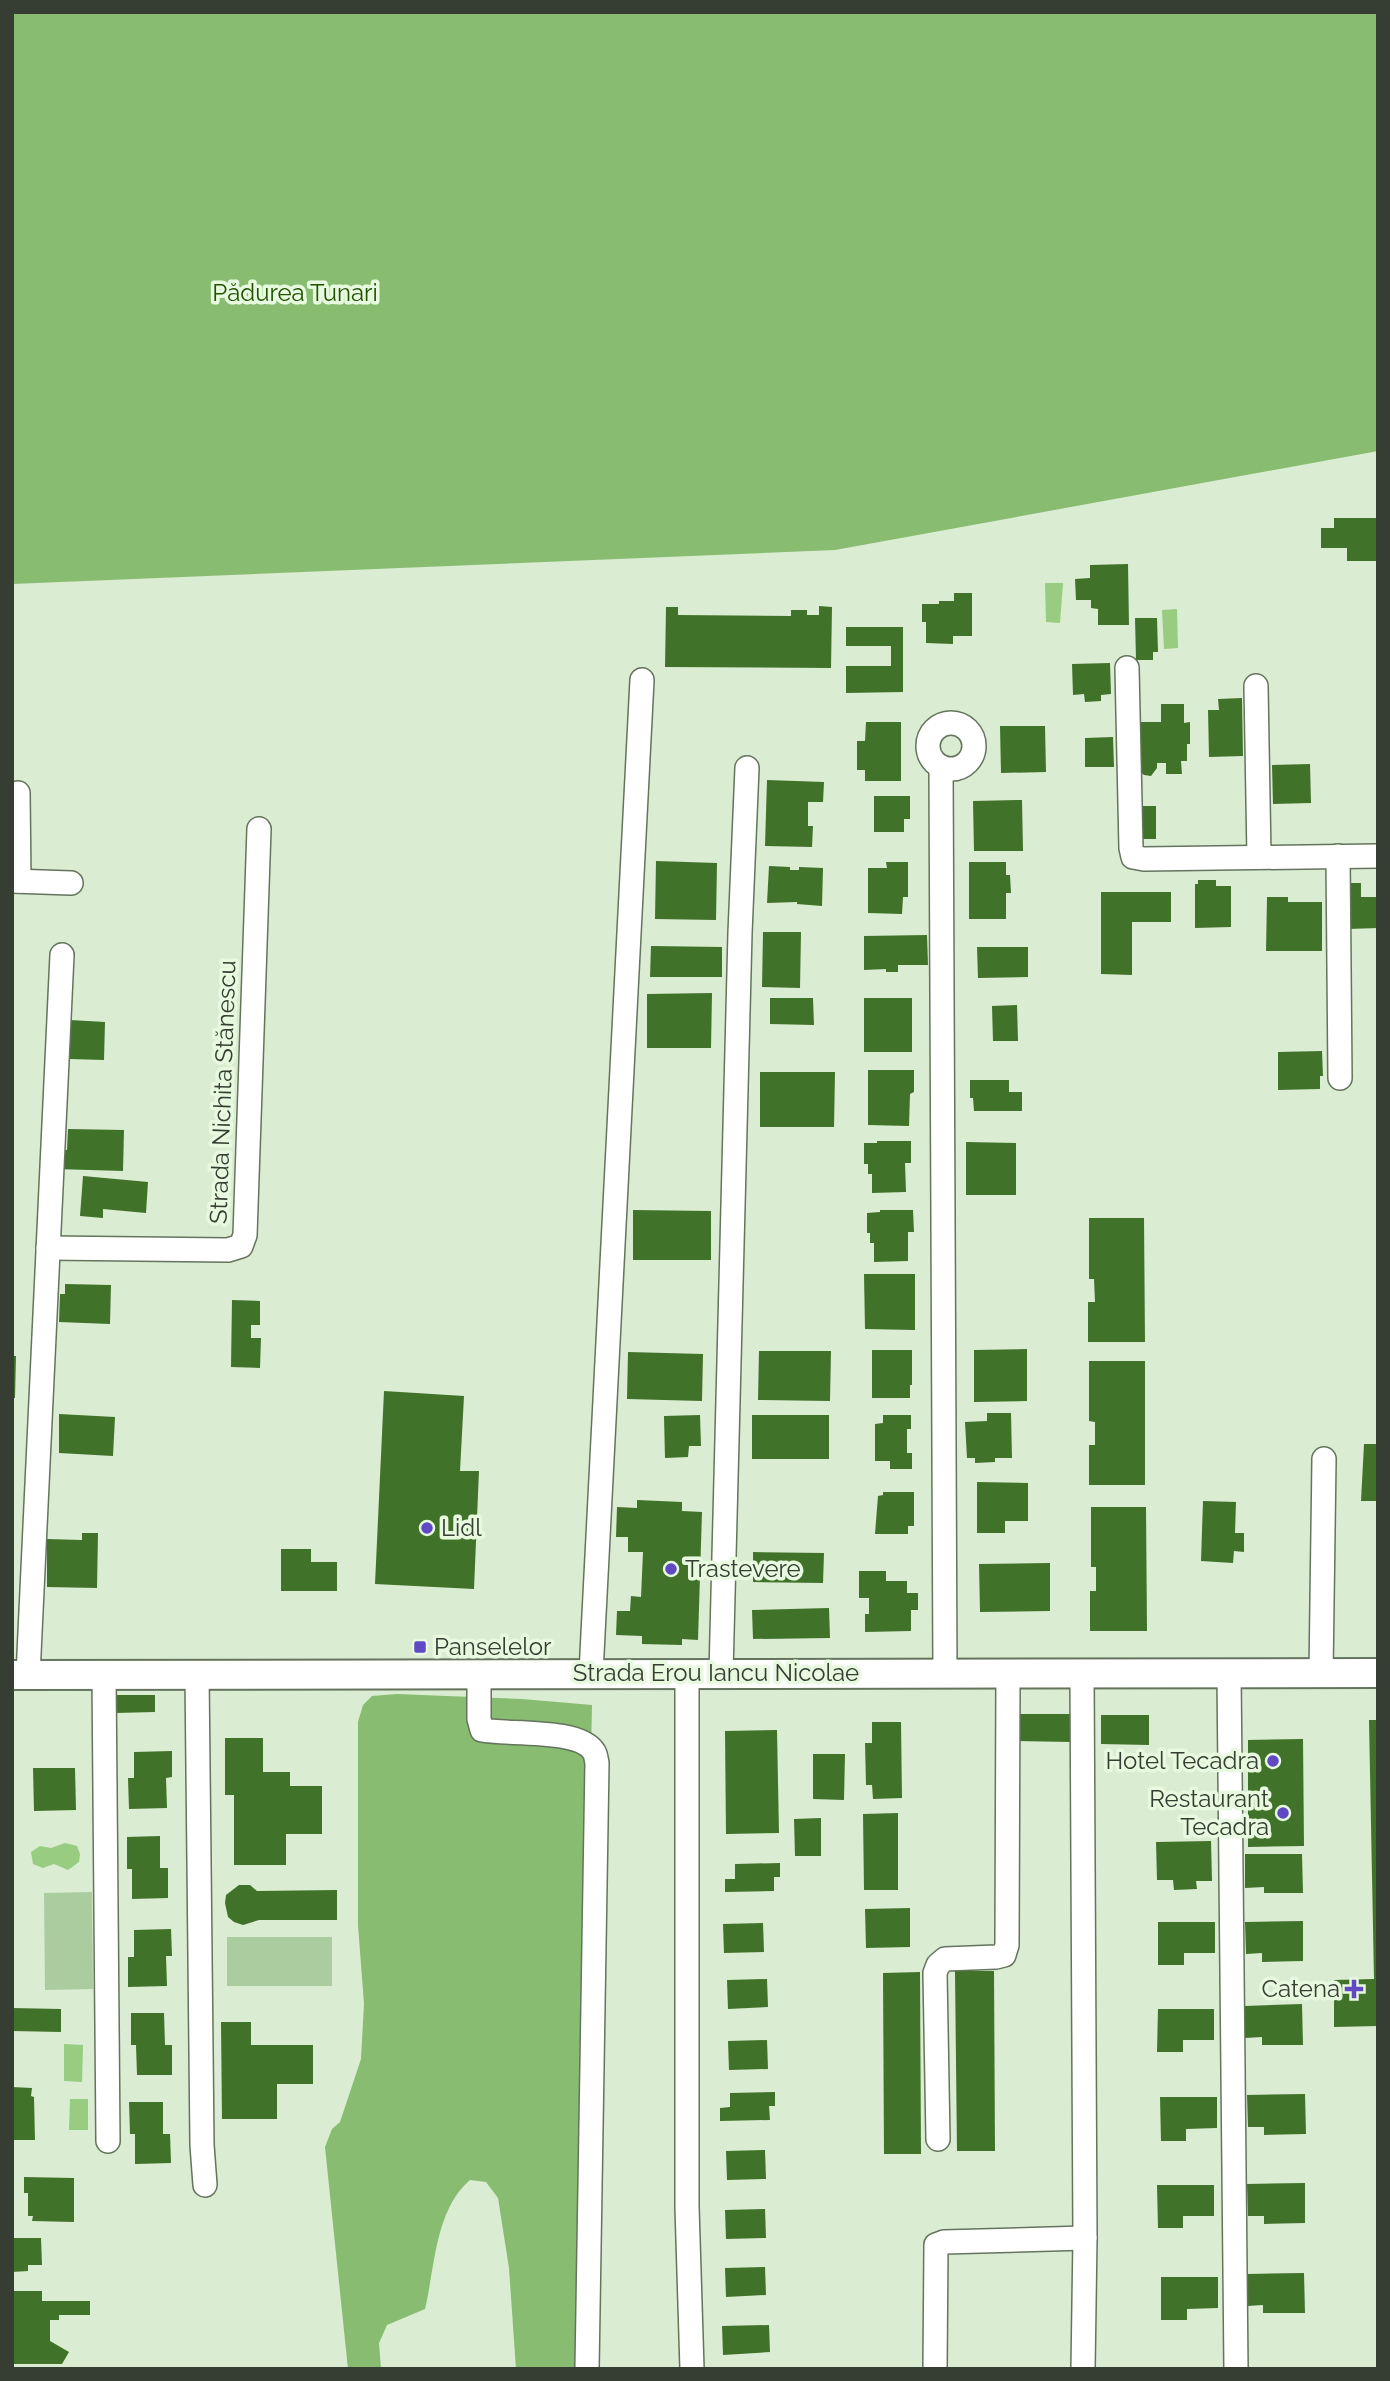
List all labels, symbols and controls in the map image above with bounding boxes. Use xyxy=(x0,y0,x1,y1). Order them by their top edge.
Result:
park label: Pădurea Tunari xyxy=(212,278,378,307)
street label: Strada Nichita Stănescu xyxy=(203,960,242,1224)
place label: Lidl xyxy=(441,1513,482,1542)
marker: Lidl xyxy=(419,1520,435,1536)
place label: Trastevere xyxy=(685,1554,801,1583)
marker: Trastevere xyxy=(663,1561,679,1577)
place label: Panselelor xyxy=(434,1632,552,1661)
marker: Panselelor xyxy=(412,1639,428,1655)
street label: Strada Erou Iancu Nicolae xyxy=(573,1658,859,1687)
place label: Hotel Tecadra xyxy=(1106,1746,1259,1775)
marker: Hotel Tecadra xyxy=(1265,1753,1281,1769)
place label: Restaurant Tecadra xyxy=(1149,1784,1269,1841)
marker: Restaurant Tecadra xyxy=(1275,1805,1291,1821)
place label: Catena xyxy=(1262,1974,1340,2003)
marker: Catena xyxy=(1346,1981,1362,1997)

